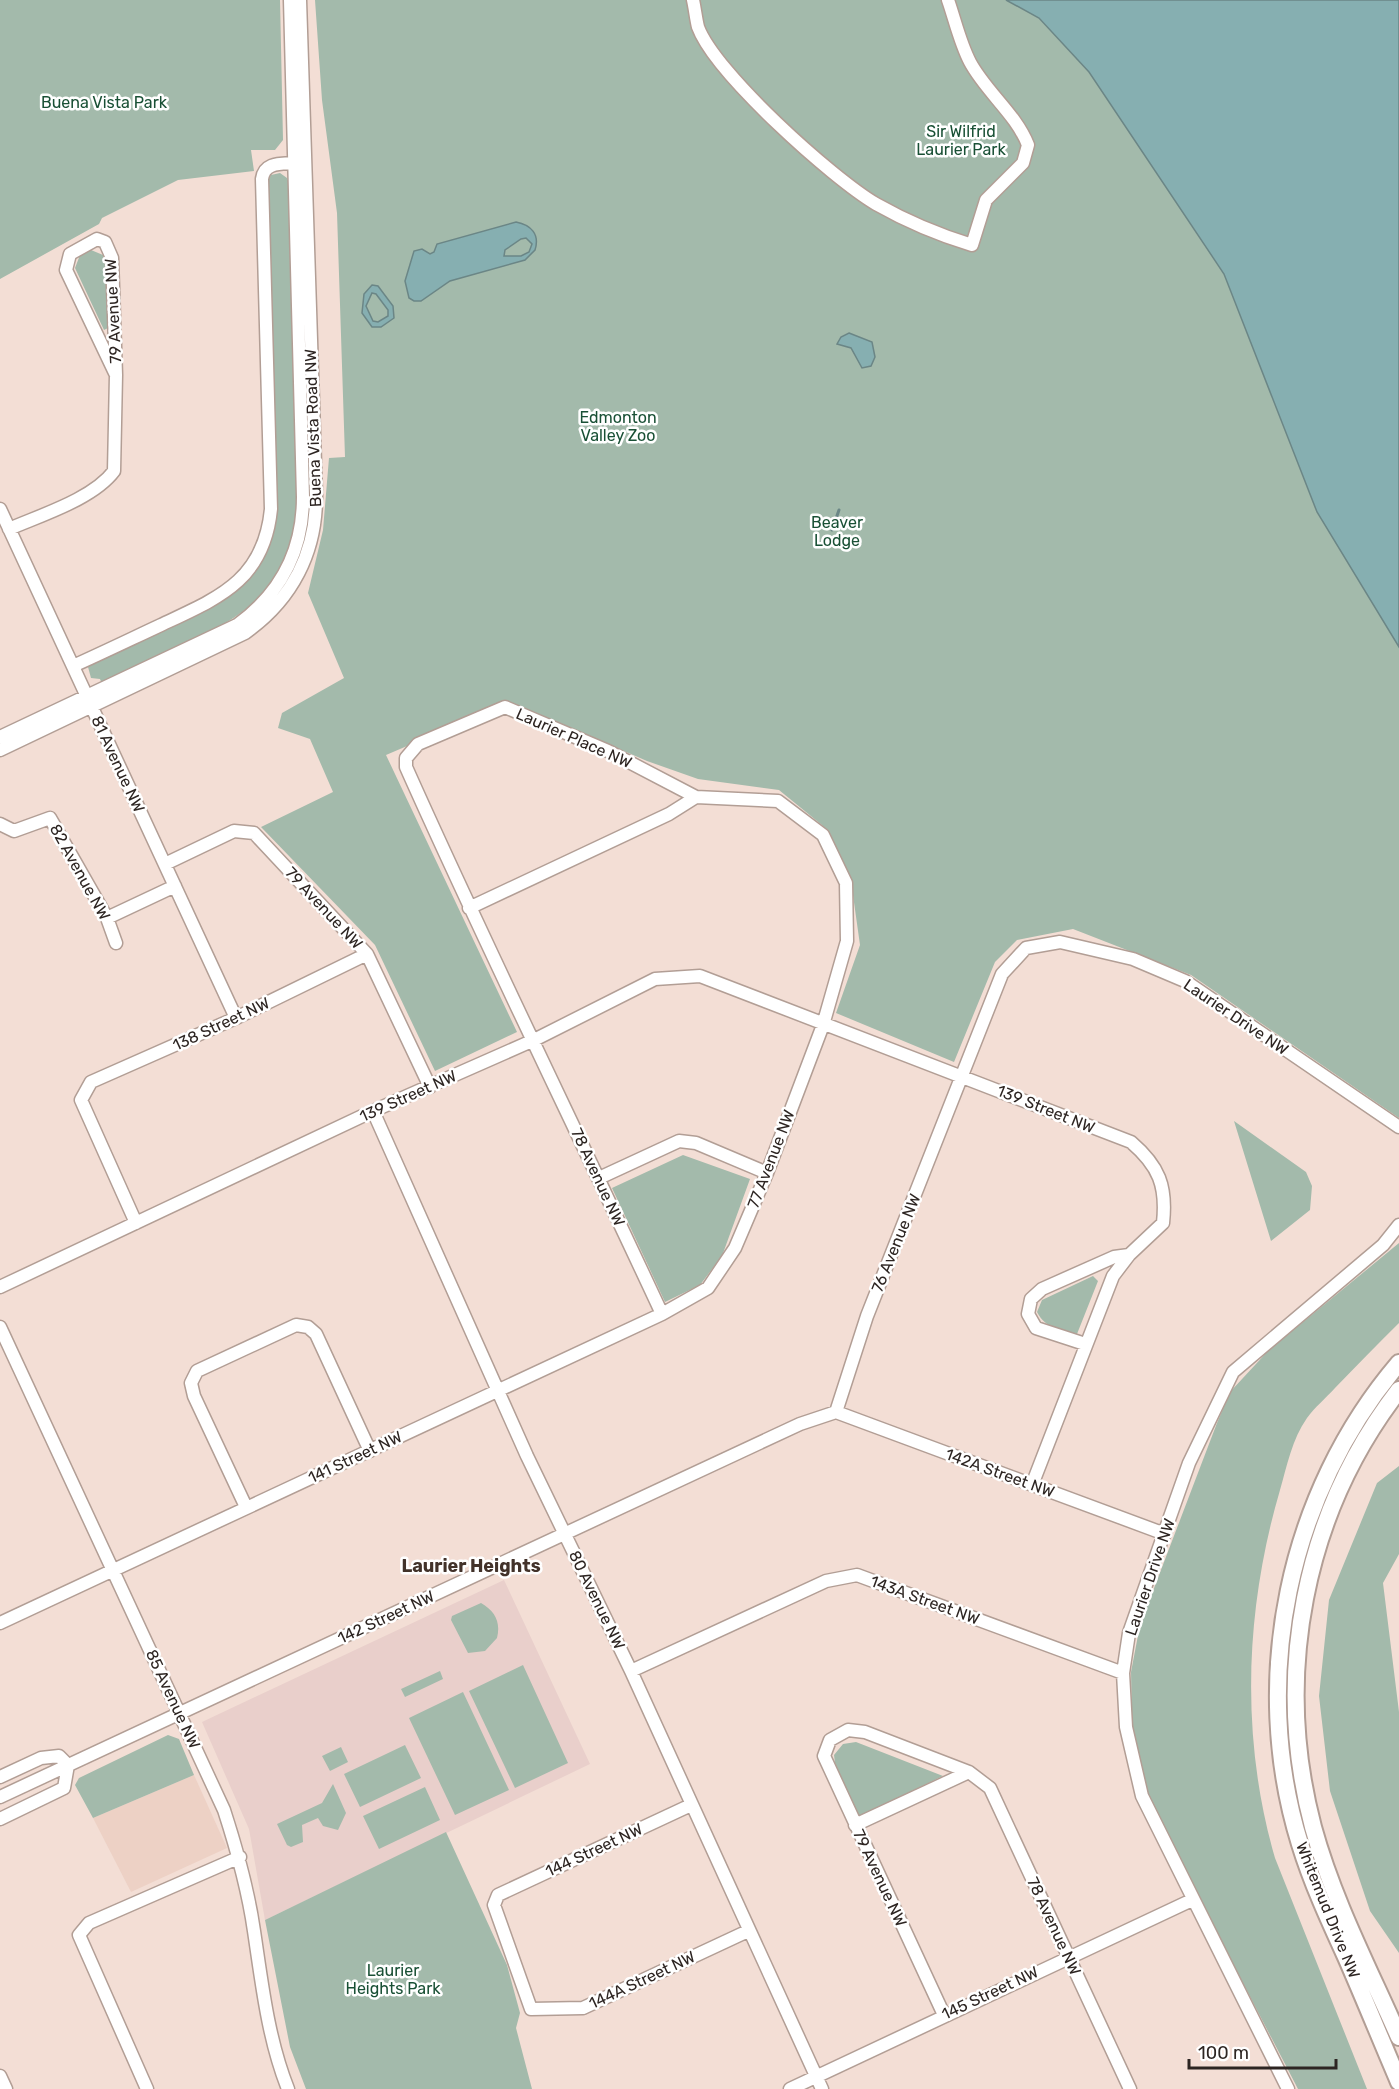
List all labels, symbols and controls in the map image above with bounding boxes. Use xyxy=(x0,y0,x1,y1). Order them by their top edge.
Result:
park label: Buena Vista Park xyxy=(41,93,168,112)
park label: Sir Wilfrid Laurier Park xyxy=(916,122,1006,159)
street label: 79 Avenue NW xyxy=(101,258,125,364)
street label: Buena Vista Road NW xyxy=(301,348,325,508)
park label: Edmonton Valley Zoo xyxy=(579,408,657,445)
park label: Beaver Lodge xyxy=(811,513,863,550)
street label: Laurier Place NW xyxy=(513,704,635,772)
street label: 81 Avenue NW xyxy=(87,713,149,815)
street label: 82 Avenue NW xyxy=(46,821,114,924)
street label: 79 Avenue NW xyxy=(281,863,367,953)
street label: Laurier Drive NW xyxy=(1180,975,1292,1059)
street label: 138 Street NW xyxy=(170,993,273,1055)
street label: 139 Street NW xyxy=(357,1066,460,1126)
street label: 139 Street NW xyxy=(994,1081,1098,1137)
street label: 77 Avenue NW xyxy=(744,1107,799,1211)
street label: 78 Avenue NW xyxy=(567,1125,629,1229)
street label: 76 Avenue NW xyxy=(868,1191,924,1295)
street label: 141 Street NW xyxy=(305,1427,405,1487)
street label: 142A Street NW xyxy=(943,1444,1057,1502)
street label: Laurier Drive NW xyxy=(1121,1516,1179,1638)
street label: 80 Avenue NW xyxy=(565,1547,629,1653)
district label: Laurier Heights xyxy=(401,1555,541,1577)
street label: 143A Street NW xyxy=(868,1571,982,1629)
street label: 142 Street NW xyxy=(335,1586,437,1648)
street label: 85 Avenue NW xyxy=(142,1646,204,1752)
street label: 144 Street NW xyxy=(543,1819,646,1881)
street label: 79 Avenue NW xyxy=(849,1826,911,1930)
street label: Whitemud Drive NW xyxy=(1292,1839,1364,1981)
street label: 78 Avenue NW xyxy=(1023,1874,1085,1978)
street label: 144A Street NW xyxy=(586,1947,698,2013)
park label: Laurier Heights Park xyxy=(345,1961,441,1998)
street label: 145 Street NW xyxy=(939,1962,1041,2024)
scale bar xyxy=(1189,2032,1336,2070)
text: 100 m xyxy=(1198,2042,1249,2064)

